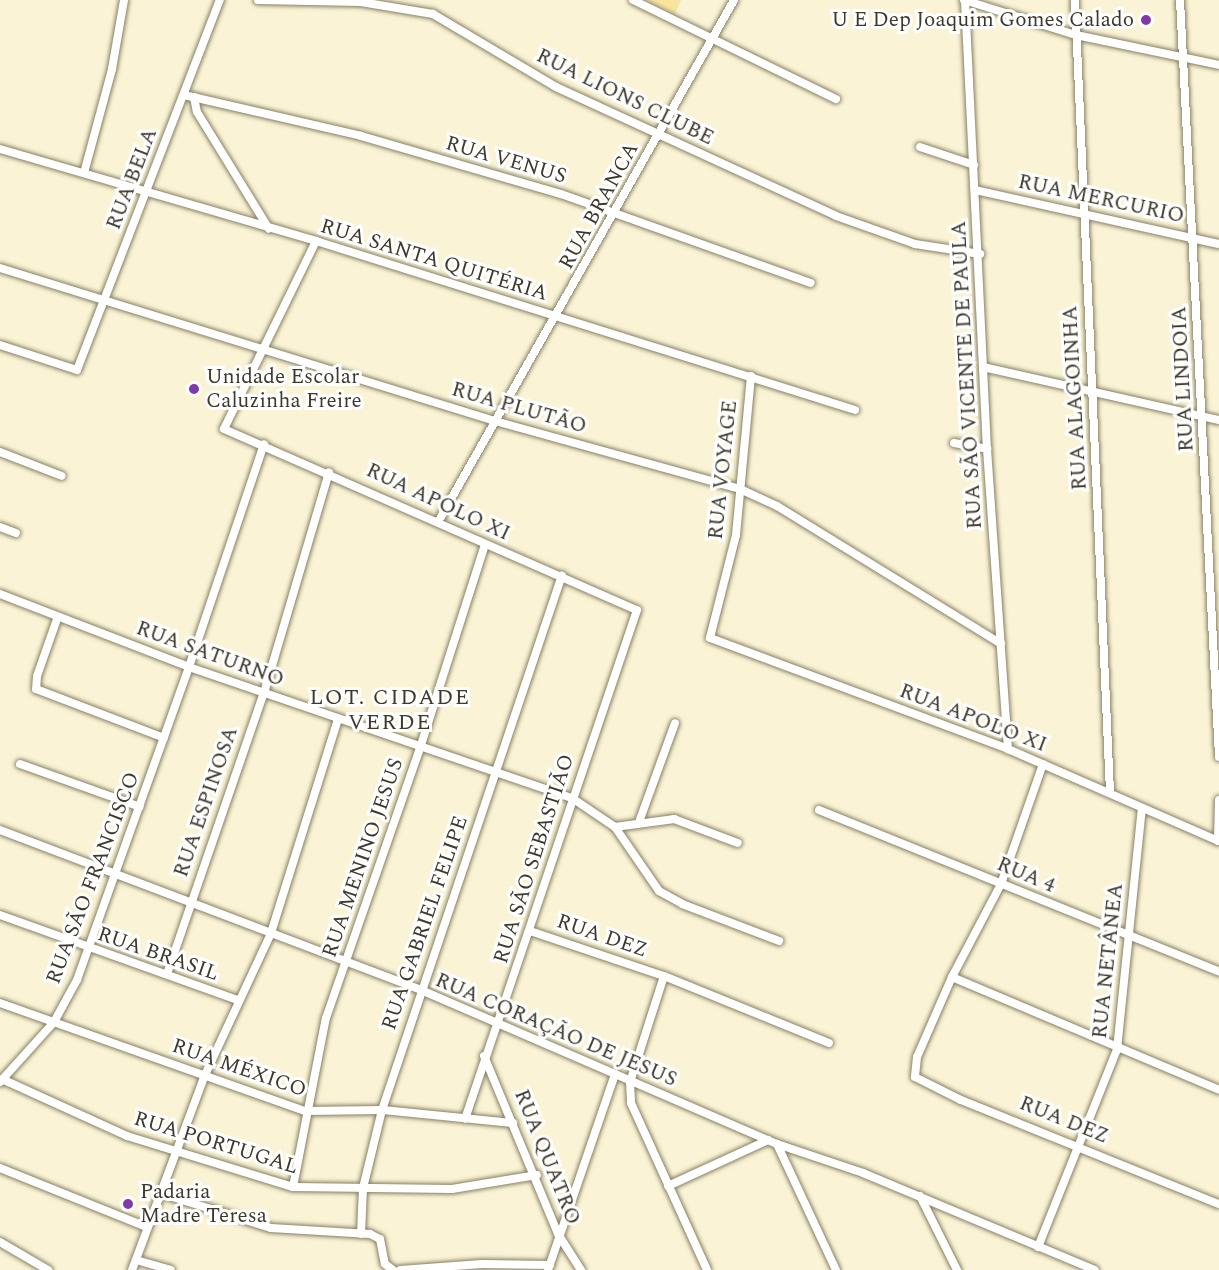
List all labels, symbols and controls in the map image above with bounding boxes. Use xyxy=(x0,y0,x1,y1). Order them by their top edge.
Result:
place label: U E Dep Joaquim Gomes Calado xyxy=(831,7,1134,33)
marker: U E Dep Joaquim Gomes Calado xyxy=(1139,13,1153,27)
street label: RUA LIONS CLUBE xyxy=(532,43,718,151)
street label: RUA BELA xyxy=(101,125,163,233)
street label: RUA VENUS xyxy=(443,131,569,189)
street label: RUA BRANCA xyxy=(554,138,644,274)
street label: RUA MERCURIO xyxy=(1016,169,1186,229)
street label: RUA SANTA QUITÉRIA xyxy=(317,213,551,307)
street label: RUA SÃO VICENTE DE PAULA xyxy=(946,220,988,530)
street label: RUA ALAGOINHA xyxy=(1058,305,1092,491)
street label: RUA LINDOIA xyxy=(1167,306,1199,452)
place label: Unidade Escolar Caluzinha Freire xyxy=(206,364,362,414)
street label: RUA PLUTÃO xyxy=(449,377,589,439)
marker: Unidade Escolar Caluzinha Freire xyxy=(187,382,201,396)
street label: RUA VOYAGE xyxy=(703,399,743,541)
street label: RUA APOLO XI xyxy=(362,458,514,546)
street label: RUA SATURNO xyxy=(133,616,287,692)
street label: RUA APOLO XI xyxy=(896,678,1050,758)
district label: LOT. CIDADE VERDE xyxy=(309,684,471,736)
street label: RUA ESPINOSA xyxy=(168,723,244,881)
street label: RUA SÃO SEBASTIÃO xyxy=(488,751,580,967)
street label: RUA MENINO JESUS xyxy=(317,755,409,961)
street label: RUA SÃO FRANCISCO xyxy=(41,768,145,988)
street label: RUA GABRIEL FELIPE xyxy=(376,812,474,1034)
street label: RUA 4 xyxy=(993,851,1059,899)
street label: RUA NETÂNEA xyxy=(1087,882,1129,1040)
street label: RUA DEZ xyxy=(553,909,651,963)
street label: RUA BRASIL xyxy=(94,921,222,987)
street label: RUA CORAÇÃO DE JESUS xyxy=(431,968,681,1092)
street label: RUA MÉXICO xyxy=(169,1033,309,1103)
street label: RUA QUATRO xyxy=(508,1086,586,1228)
street label: RUA DEZ xyxy=(1016,1091,1112,1149)
street label: RUA PORTUGAL xyxy=(131,1106,301,1180)
place label: Padaria Madre Teresa xyxy=(140,1179,267,1229)
marker: Padaria Madre Teresa xyxy=(121,1197,135,1211)

